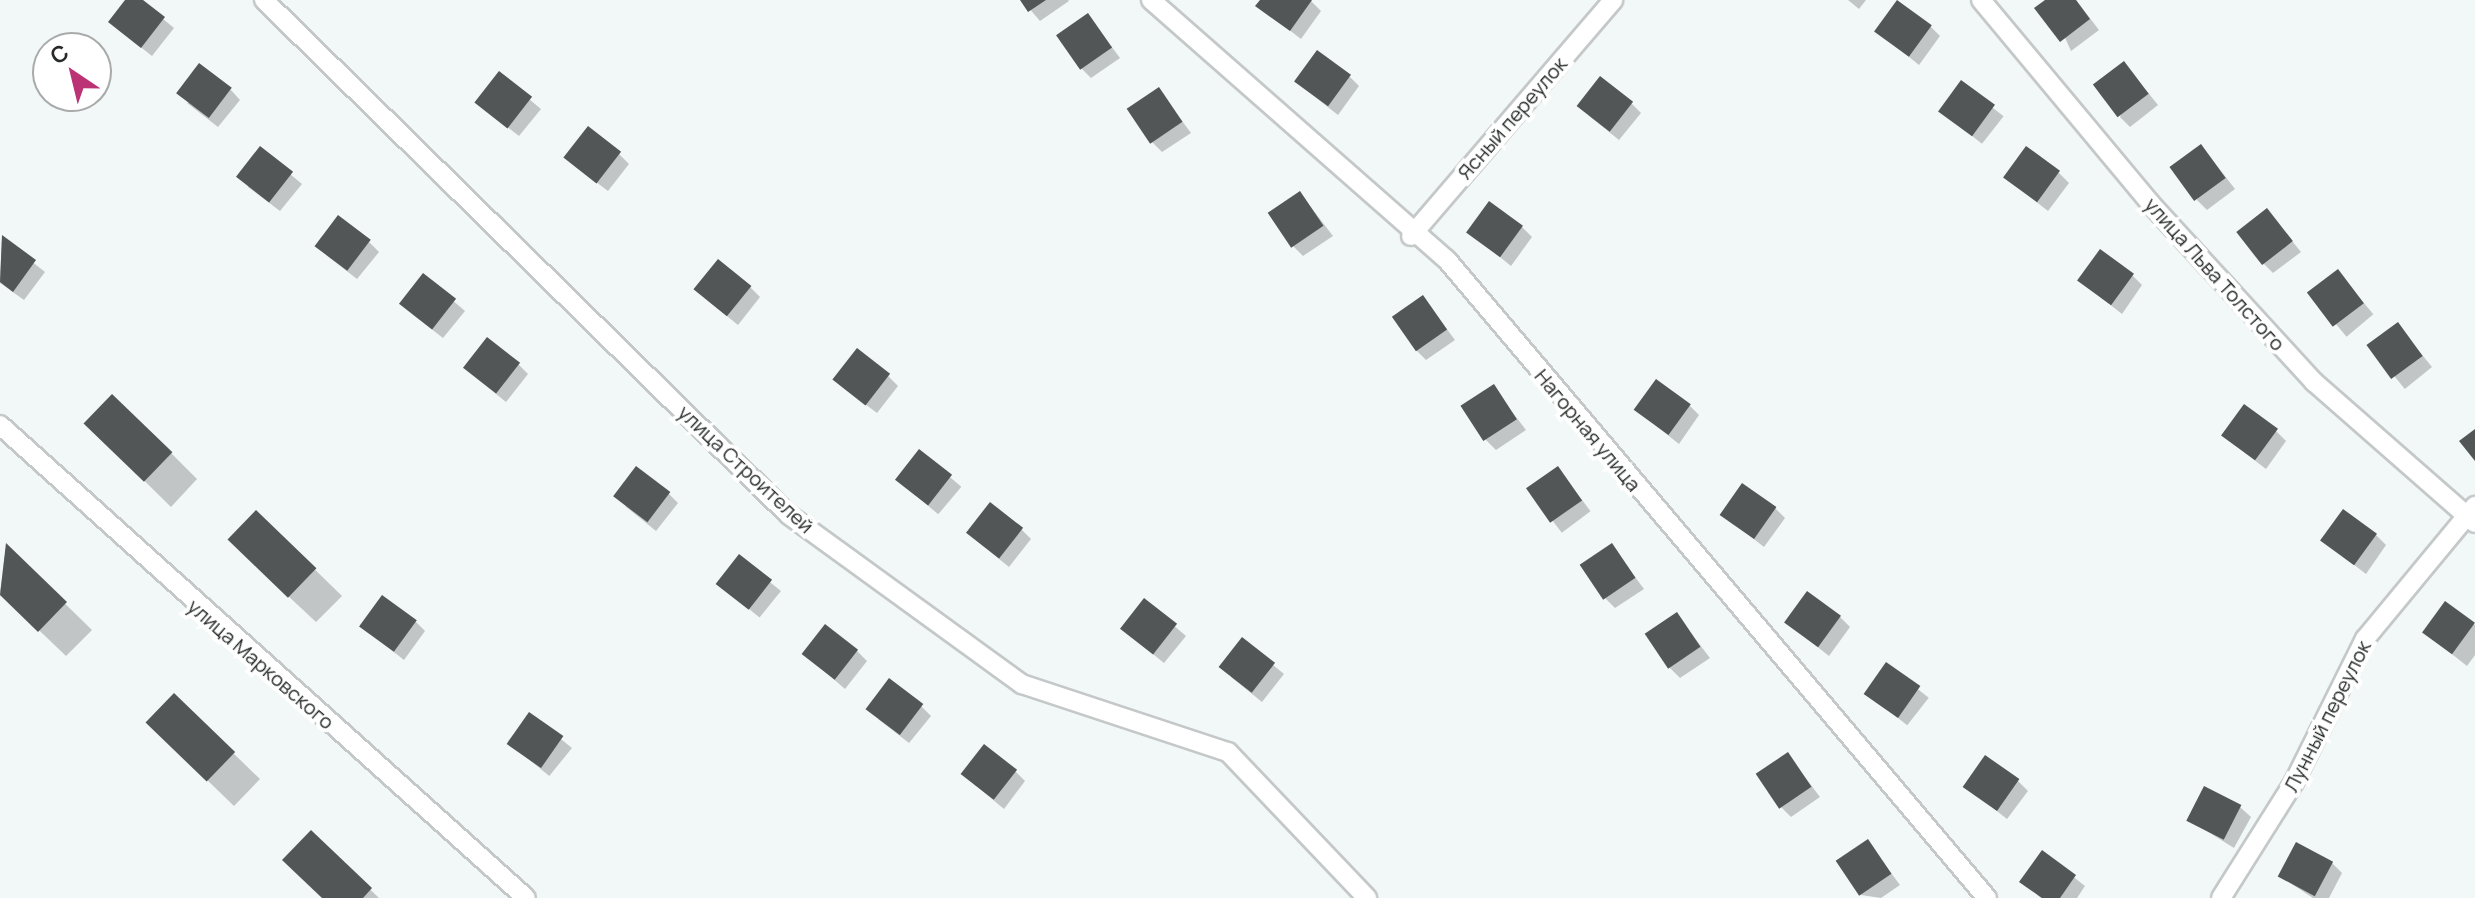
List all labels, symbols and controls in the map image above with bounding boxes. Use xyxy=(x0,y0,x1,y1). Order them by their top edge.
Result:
north arrow xyxy=(32,32,112,112)
text: С xyxy=(44,37,75,71)
street label: Ясный переулок xyxy=(1452,52,1572,184)
street label: улица Льва Толстого xyxy=(2140,192,2290,356)
street label: Нагорная улица xyxy=(1530,364,1646,496)
street label: улица Строителей xyxy=(673,400,819,538)
street label: улица Марковского xyxy=(183,594,339,734)
street label: Лунный переулок xyxy=(2278,636,2376,796)

